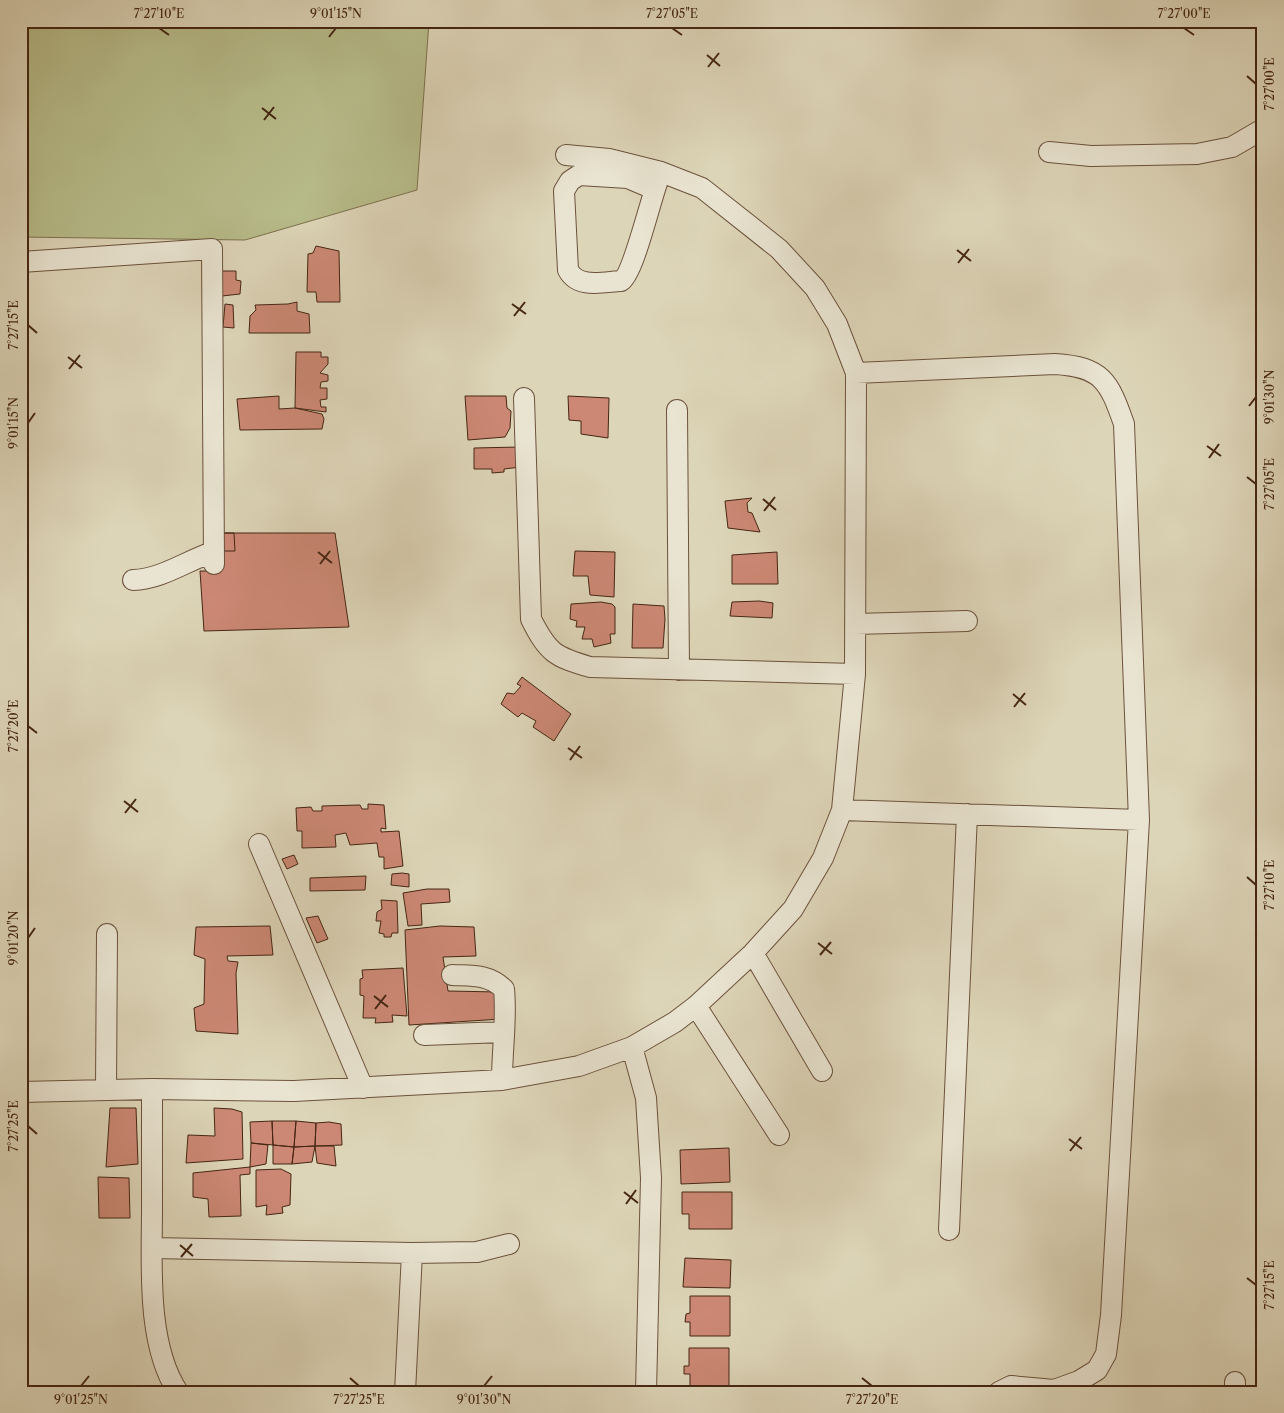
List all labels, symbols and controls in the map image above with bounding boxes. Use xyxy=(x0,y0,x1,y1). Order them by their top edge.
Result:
text: 7°27'10"E xyxy=(134,6,184,21)
text: 9°01'15"N xyxy=(310,6,362,21)
text: 7°27'05"E xyxy=(646,6,698,21)
text: 7°27'00"E xyxy=(1157,6,1211,21)
text: 7°27'00"E xyxy=(1262,57,1277,111)
text: 7°27'15"E xyxy=(6,300,21,350)
text: 9°01'30"N xyxy=(1262,370,1277,424)
text: 9°01'15"N xyxy=(6,397,21,449)
text: 7°27'05"E xyxy=(1262,458,1277,510)
text: 7°27'20"E xyxy=(6,700,21,752)
text: 7°27'10"E xyxy=(1262,860,1277,910)
text: 9°01'20"N xyxy=(6,910,21,965)
text: 7°27'25"E xyxy=(6,1100,21,1152)
text: 7°27'15"E xyxy=(1262,1260,1277,1310)
text: 9°01'25"N xyxy=(54,1392,108,1407)
text: 7°27'25"E xyxy=(333,1392,385,1407)
text: 9°01'30"N xyxy=(457,1392,511,1407)
text: 7°27'20"E xyxy=(846,1392,898,1407)

